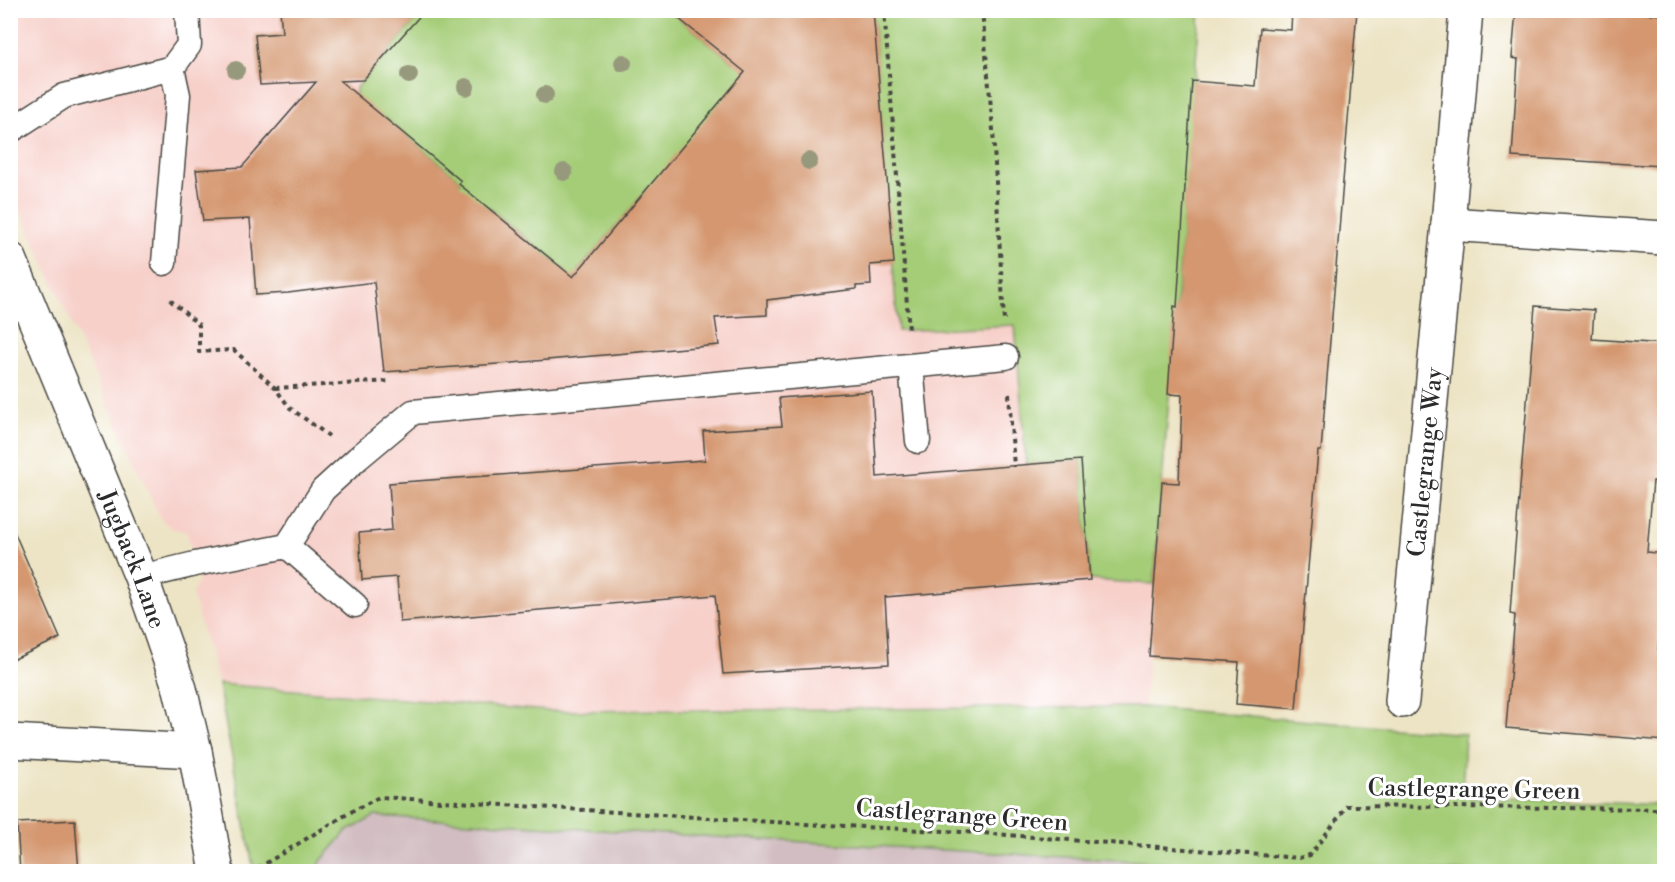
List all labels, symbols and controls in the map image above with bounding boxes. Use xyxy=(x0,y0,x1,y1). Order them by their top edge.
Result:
street label: Castlegrange Way xyxy=(1402,366,1450,558)
street label: Jugback Lane xyxy=(90,485,172,633)
street label: Castlegrange Green xyxy=(1367,773,1581,807)
street label: Castlegrange Green xyxy=(855,794,1069,838)

